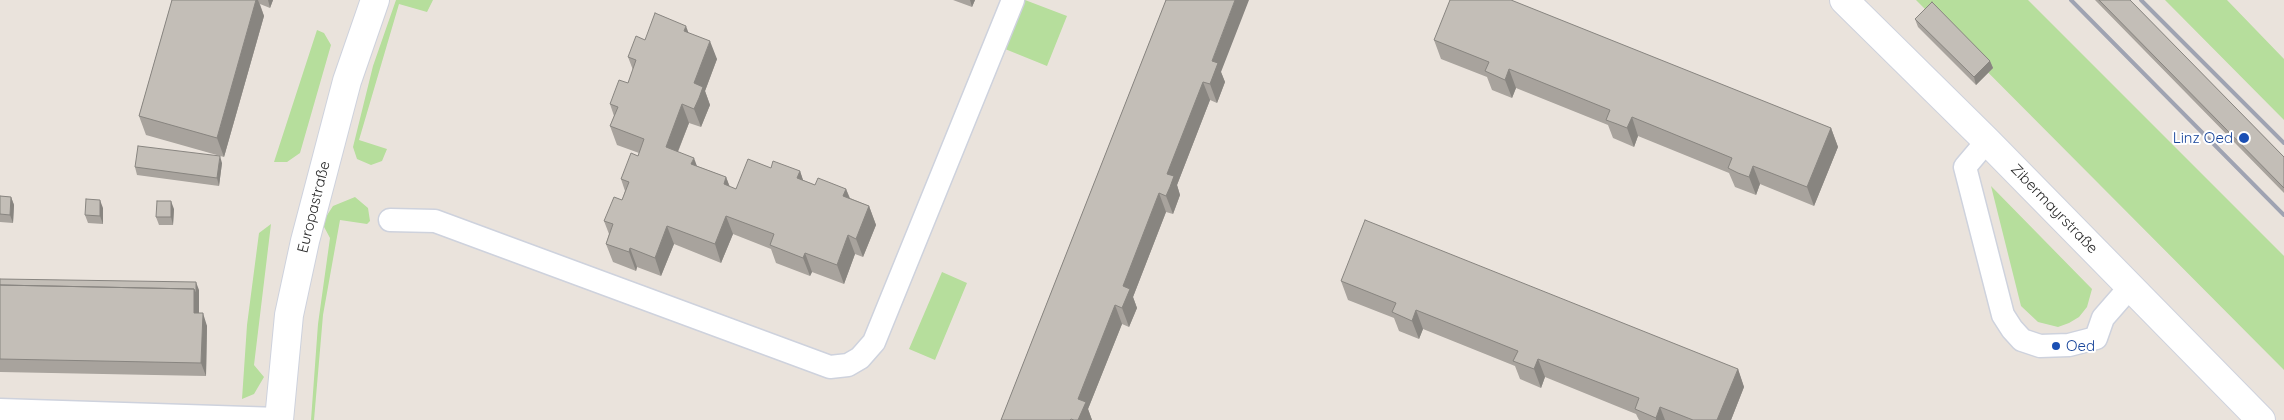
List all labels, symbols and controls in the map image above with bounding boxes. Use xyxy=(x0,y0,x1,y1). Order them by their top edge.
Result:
place label: Linz Oed xyxy=(2173,129,2233,147)
marker: Linz Oed xyxy=(2237,131,2251,145)
street label: Europastraße xyxy=(294,159,334,255)
street label: Zibermayrstraße xyxy=(2007,160,2101,258)
place label: Oed xyxy=(2066,337,2095,355)
marker: Oed xyxy=(2050,340,2062,352)

